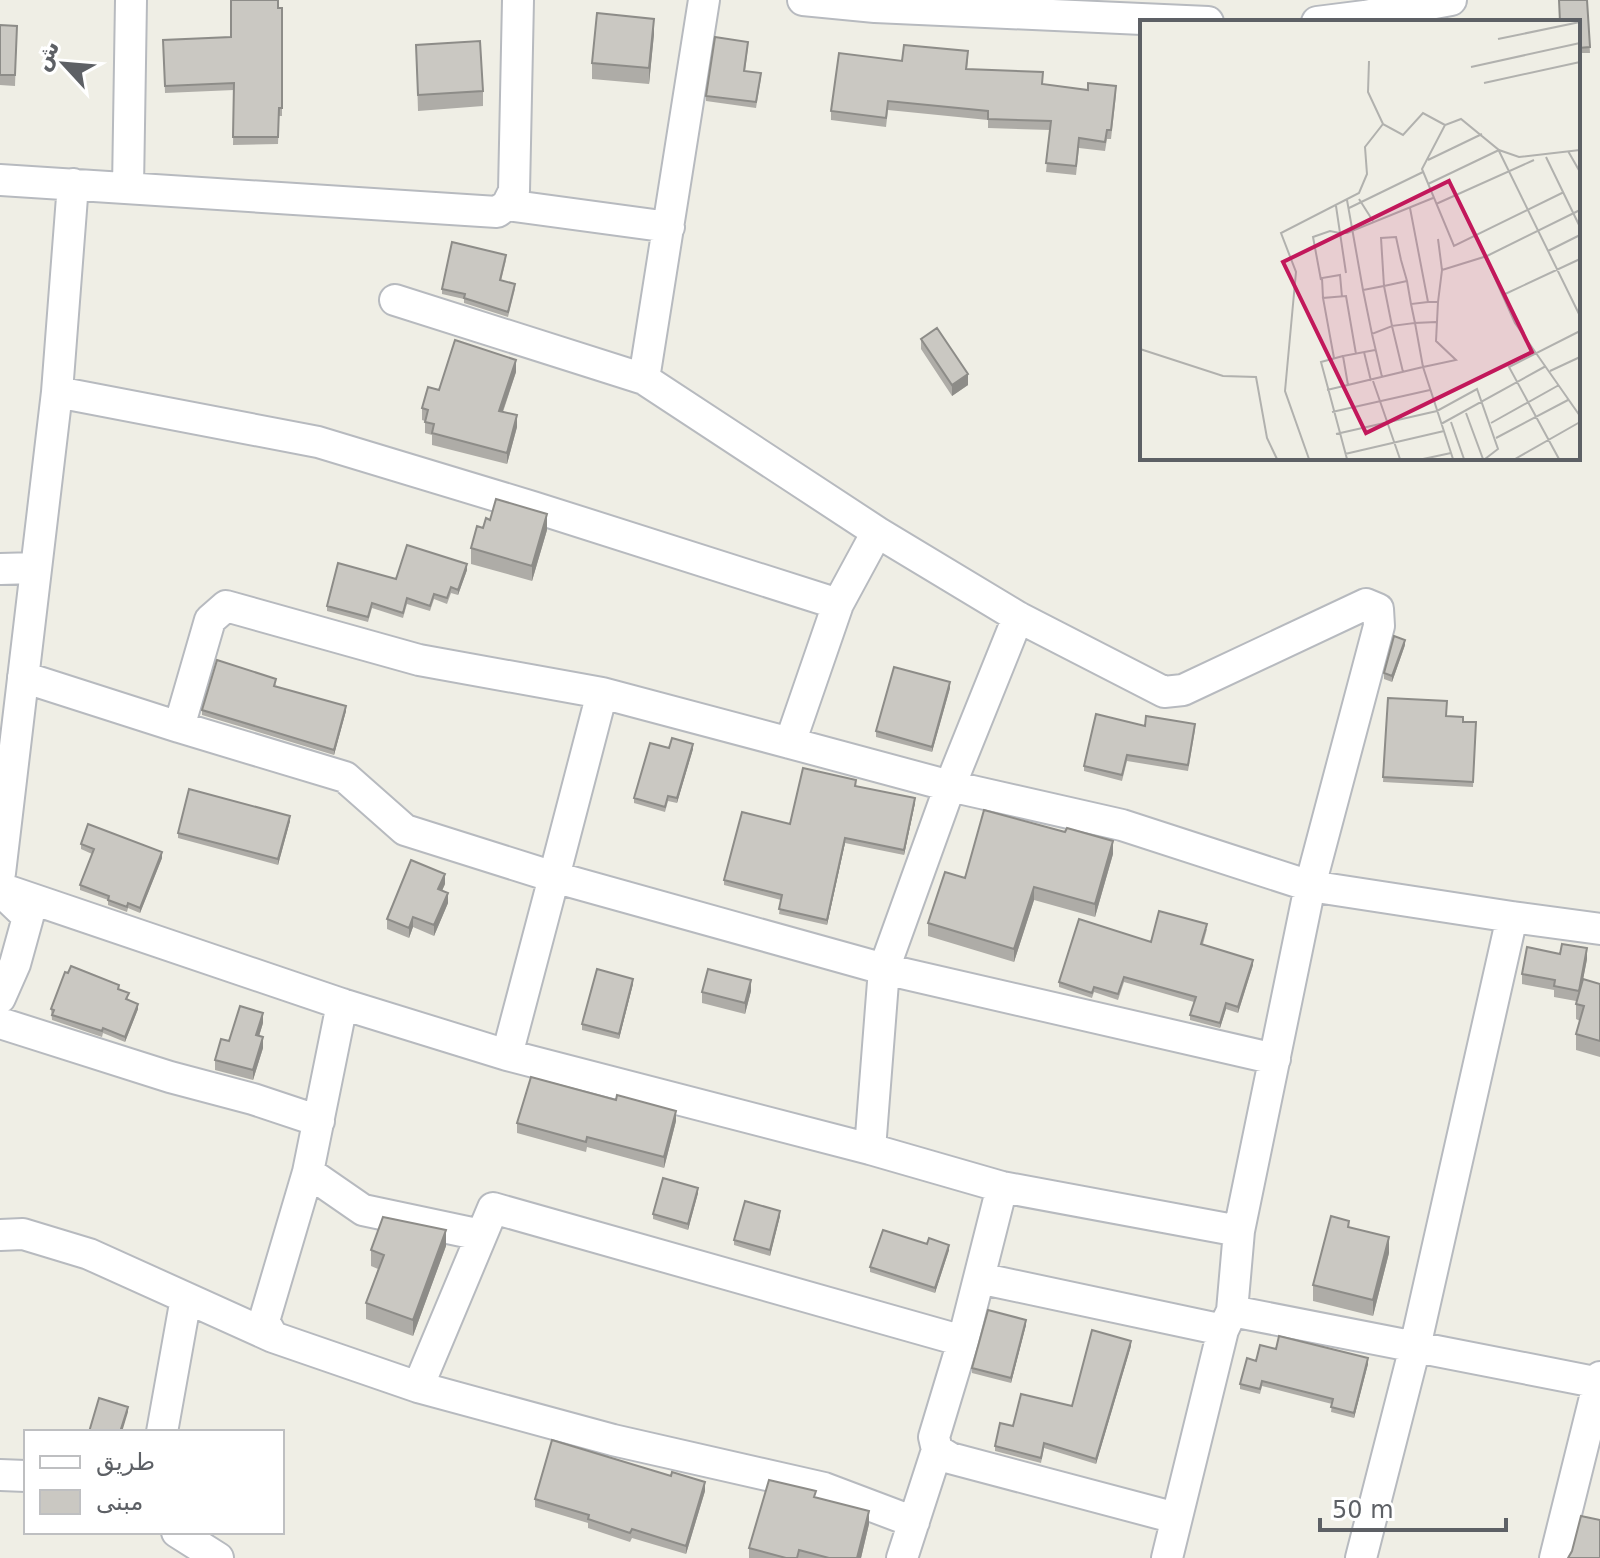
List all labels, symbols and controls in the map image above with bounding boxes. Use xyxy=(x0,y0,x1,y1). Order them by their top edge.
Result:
inset map xyxy=(1140,20,1580,460)
north arrow xyxy=(24,24,104,104)
text: ش xyxy=(29,36,64,75)
legend xyxy=(24,1430,284,1534)
text: طريق xyxy=(96,1448,155,1476)
scale bar xyxy=(1320,1482,1506,1532)
text: مبنى xyxy=(96,1488,143,1516)
text: 50 m xyxy=(1332,1496,1394,1524)

